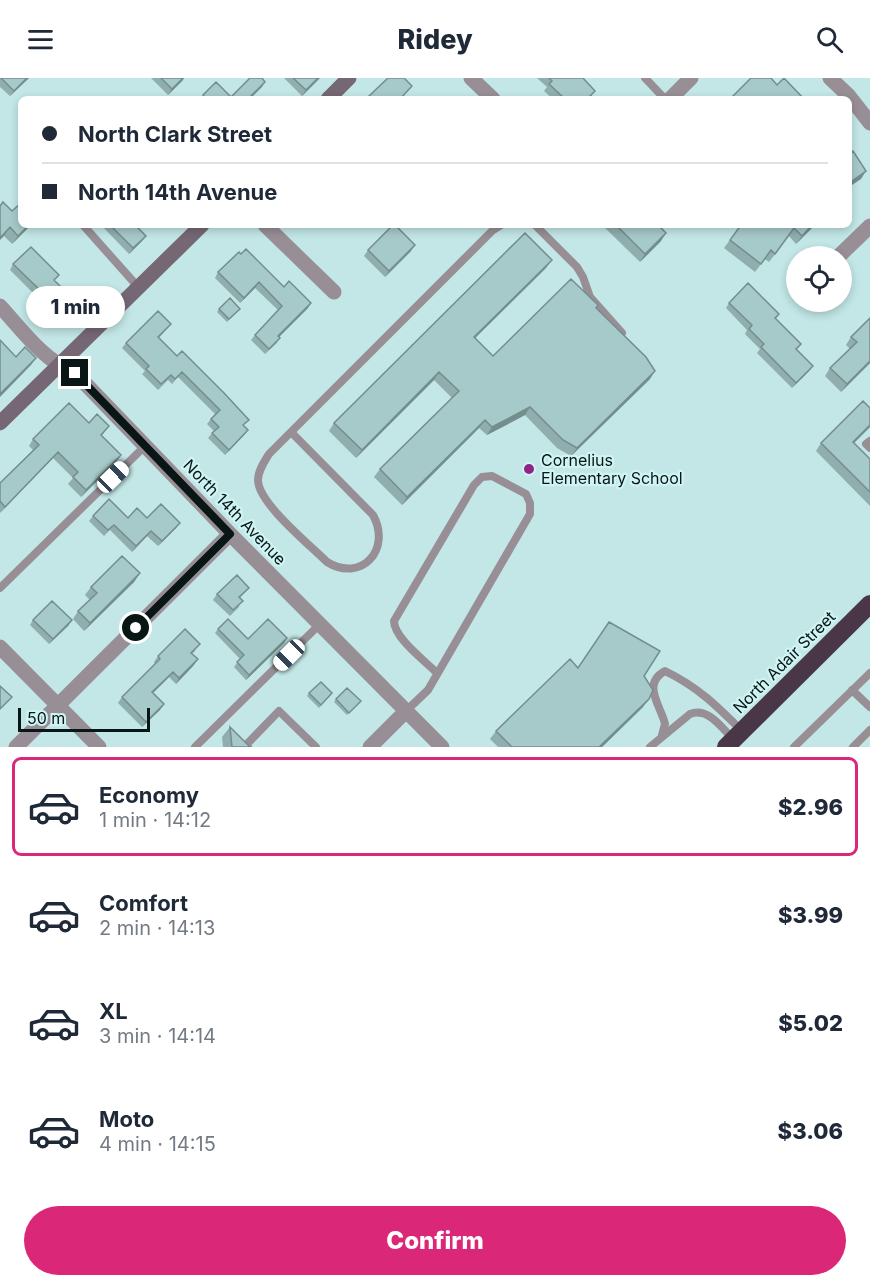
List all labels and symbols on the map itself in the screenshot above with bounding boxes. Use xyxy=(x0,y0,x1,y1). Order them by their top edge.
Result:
callout: 1 min xyxy=(26,286,124,328)
route end xyxy=(61,359,88,386)
place label: Cornelius Elementary School xyxy=(541,450,683,488)
street label: North 14th Avenue xyxy=(179,455,291,569)
car xyxy=(94,458,132,496)
marker: Cornelius Elementary School xyxy=(522,462,536,476)
street label: North Adair Street xyxy=(729,607,839,717)
route start xyxy=(122,614,149,641)
car xyxy=(270,636,308,674)
scale bar xyxy=(18,705,150,732)

